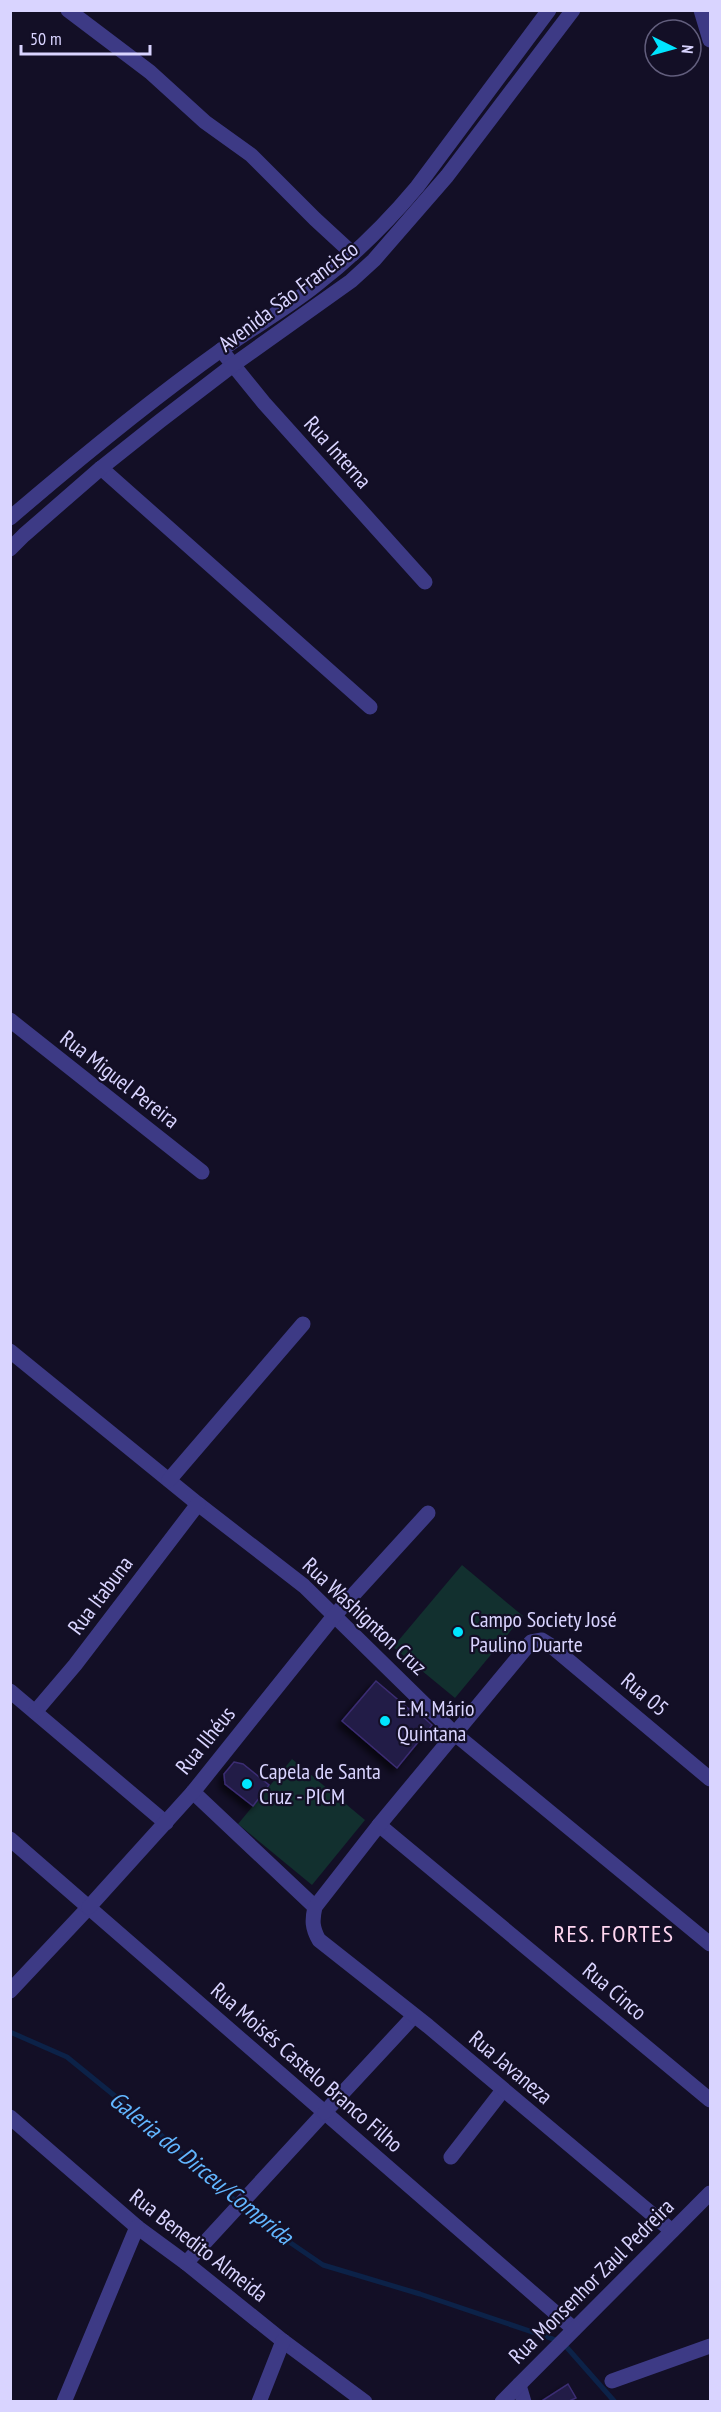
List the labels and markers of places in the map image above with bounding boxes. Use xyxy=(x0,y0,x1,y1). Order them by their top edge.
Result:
place label: Campo Society José Paulino Duarte xyxy=(470,1605,617,1658)
marker: Campo Society José Paulino Duarte xyxy=(451,1625,465,1639)
place label: E.M. Mário Quintana xyxy=(397,1694,475,1747)
marker: E.M. Mário Quintana xyxy=(378,1714,392,1728)
place label: Capela de Santa Cruz - PICM xyxy=(259,1757,381,1810)
marker: Capela de Santa Cruz - PICM xyxy=(240,1777,254,1791)

